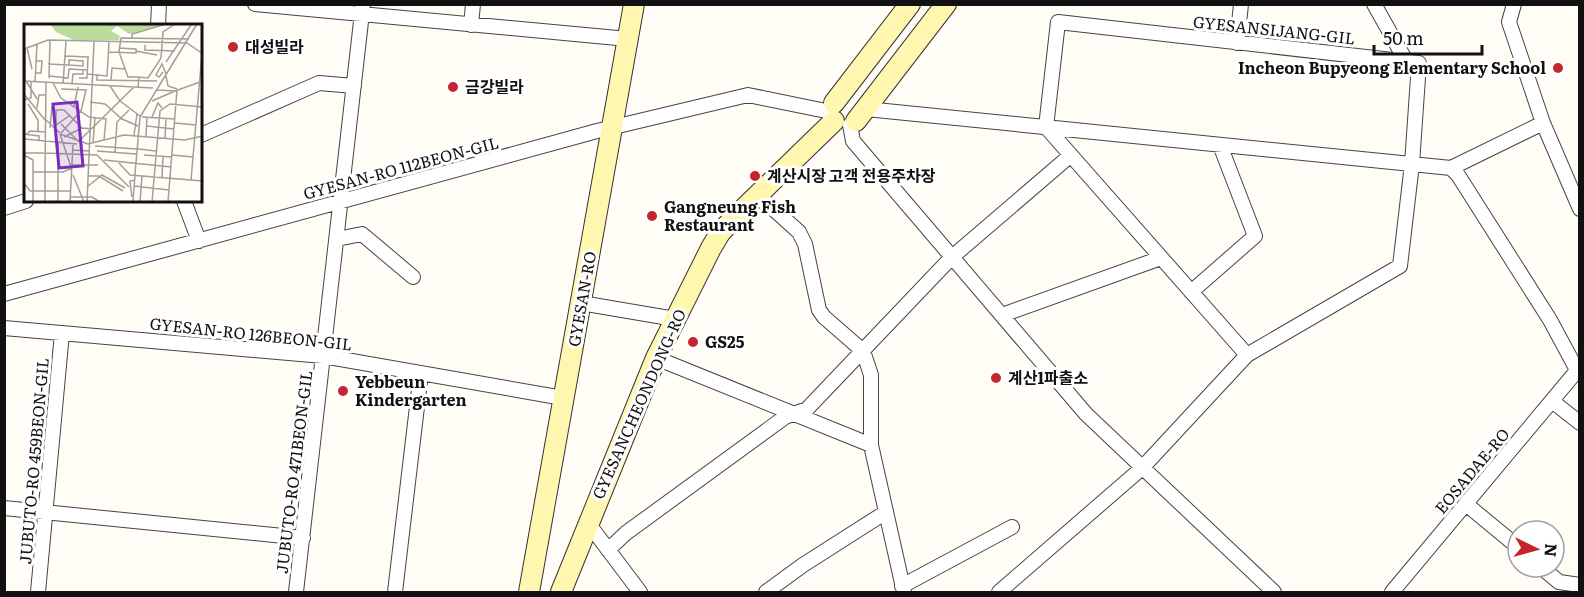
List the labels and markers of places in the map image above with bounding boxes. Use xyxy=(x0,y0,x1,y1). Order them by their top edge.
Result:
place label: 대성빌라 xyxy=(245,34,304,58)
marker: 대성빌라 xyxy=(226,40,240,54)
place label: Incheon Bupyeong Elementary School xyxy=(1238,55,1546,79)
marker: Incheon Bupyeong Elementary School xyxy=(1551,61,1565,75)
place label: 금강빌라 xyxy=(465,74,524,98)
marker: 금강빌라 xyxy=(446,80,460,94)
place label: 계산시장 고객 전용주차장 xyxy=(767,163,936,187)
marker: 계산시장 고객 전용주차장 xyxy=(748,169,762,183)
place label: Gangneung Fish Restaurant xyxy=(664,194,796,236)
marker: Gangneung Fish Restaurant xyxy=(645,209,659,223)
place label: GS25 xyxy=(705,329,745,353)
marker: GS25 xyxy=(686,335,700,349)
place label: 계산1파출소 xyxy=(1008,365,1089,389)
place label: Yebbeun Kindergarten xyxy=(355,369,467,411)
marker: 계산1파출소 xyxy=(989,371,1003,385)
marker: Yebbeun Kindergarten xyxy=(336,384,350,398)

